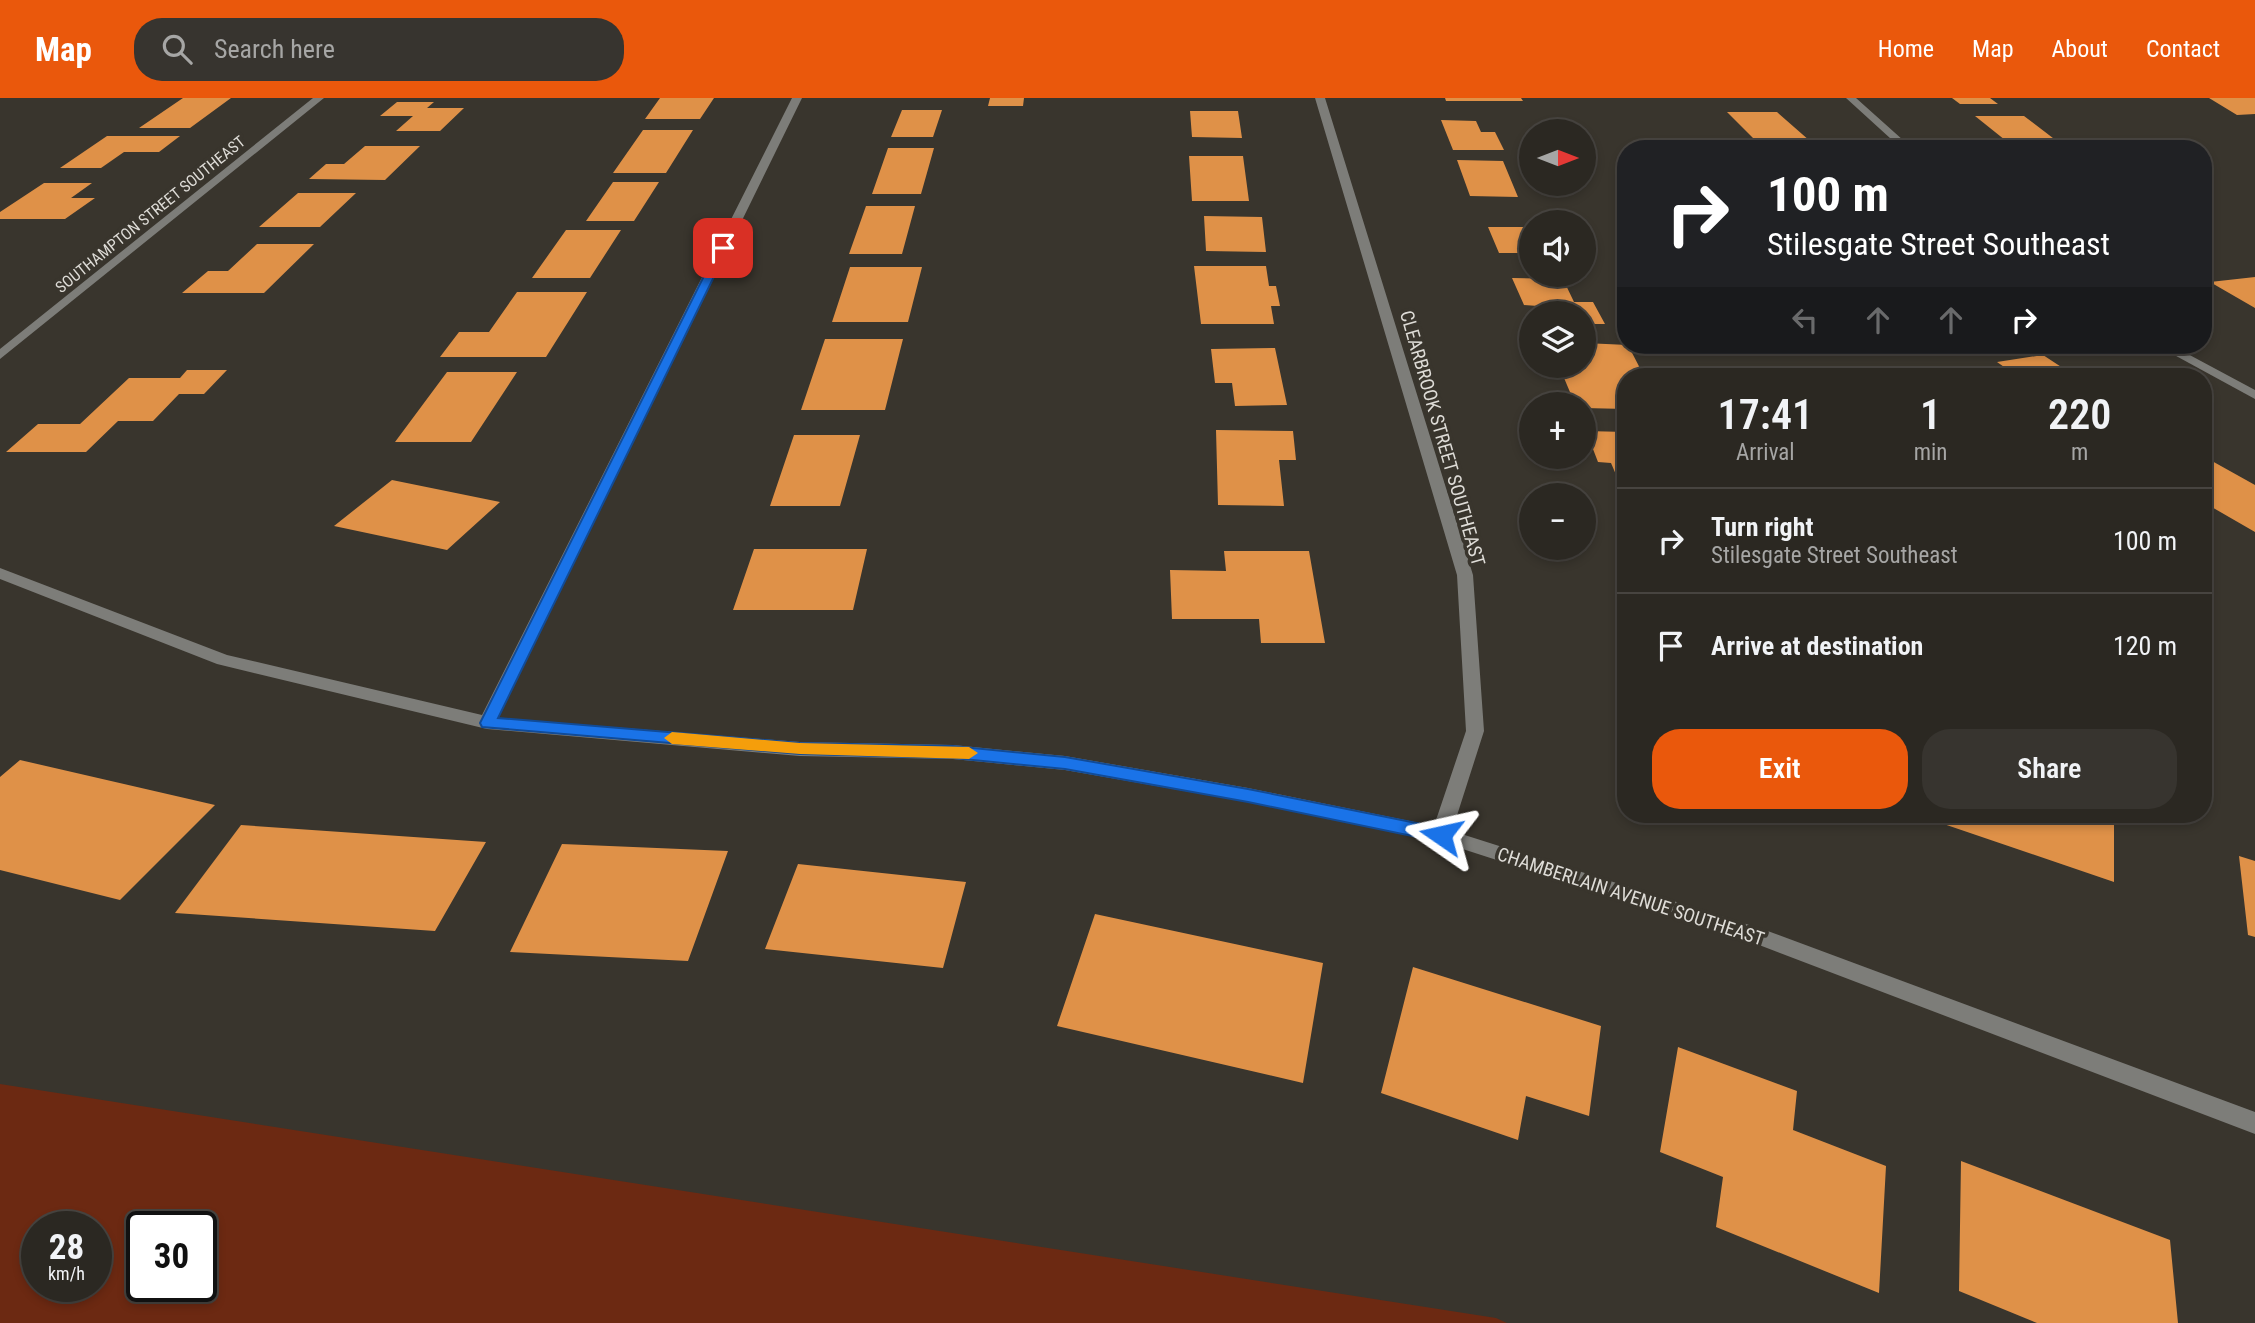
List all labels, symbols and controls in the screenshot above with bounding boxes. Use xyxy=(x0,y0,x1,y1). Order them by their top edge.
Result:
search box xyxy=(134,18,624,81)
text: Map xyxy=(35,30,92,69)
icon: search xyxy=(158,30,196,68)
text: Search here xyxy=(214,34,335,64)
text: Home xyxy=(1878,35,1934,63)
text: Map xyxy=(1972,35,2014,63)
text: About xyxy=(2052,35,2108,63)
text: Contact xyxy=(2146,35,2220,63)
north arrow xyxy=(1519,119,1596,196)
map controls xyxy=(1519,119,1596,560)
street label: SOUTHAMPTON STREET SOUTHEAST xyxy=(52,132,249,297)
text: 100 m xyxy=(1767,166,1889,223)
icon: right xyxy=(1652,168,1743,259)
button: sound xyxy=(1519,210,1596,287)
pin xyxy=(693,218,753,278)
text: Stilesgate Street Southeast xyxy=(1767,225,2110,263)
icon: arrive xyxy=(704,229,742,267)
button: layers xyxy=(1519,301,1596,378)
icon: left xyxy=(1786,301,1824,339)
icon: ahead xyxy=(1859,301,1897,339)
icon: ahead xyxy=(1932,301,1970,339)
icon: right xyxy=(2005,301,2043,339)
street label: CLEARBROOK STREET SOUTHEAST xyxy=(1395,308,1490,569)
text: 17:41 xyxy=(1718,390,1813,439)
text: 1 xyxy=(1920,390,1941,439)
text: 220 xyxy=(2048,390,2111,439)
button: + xyxy=(1519,392,1596,469)
text: Arrival xyxy=(1736,439,1795,466)
text: min xyxy=(1914,439,1947,466)
text: m xyxy=(2071,439,2088,466)
button: − xyxy=(1519,483,1596,560)
text: Turn right xyxy=(1711,512,1813,542)
icon: right xyxy=(1652,522,1690,560)
text: 100 m xyxy=(2113,526,2177,556)
text: Stilesgate Street Southeast xyxy=(1711,542,1958,569)
icon: arrive xyxy=(1652,627,1690,665)
text: Arrive at destination xyxy=(1711,631,1923,661)
text: 120 m xyxy=(2113,631,2177,661)
button: Exit xyxy=(1652,729,1908,809)
button: Share xyxy=(1922,729,2177,809)
position arrow xyxy=(1404,798,1478,872)
street label: CHAMBERLAIN AVENUE SOUTHEAST xyxy=(1495,842,1767,951)
speed limit sign: 30 xyxy=(126,1211,217,1302)
text: 28 xyxy=(49,1227,84,1268)
text: km/h xyxy=(48,1263,85,1284)

